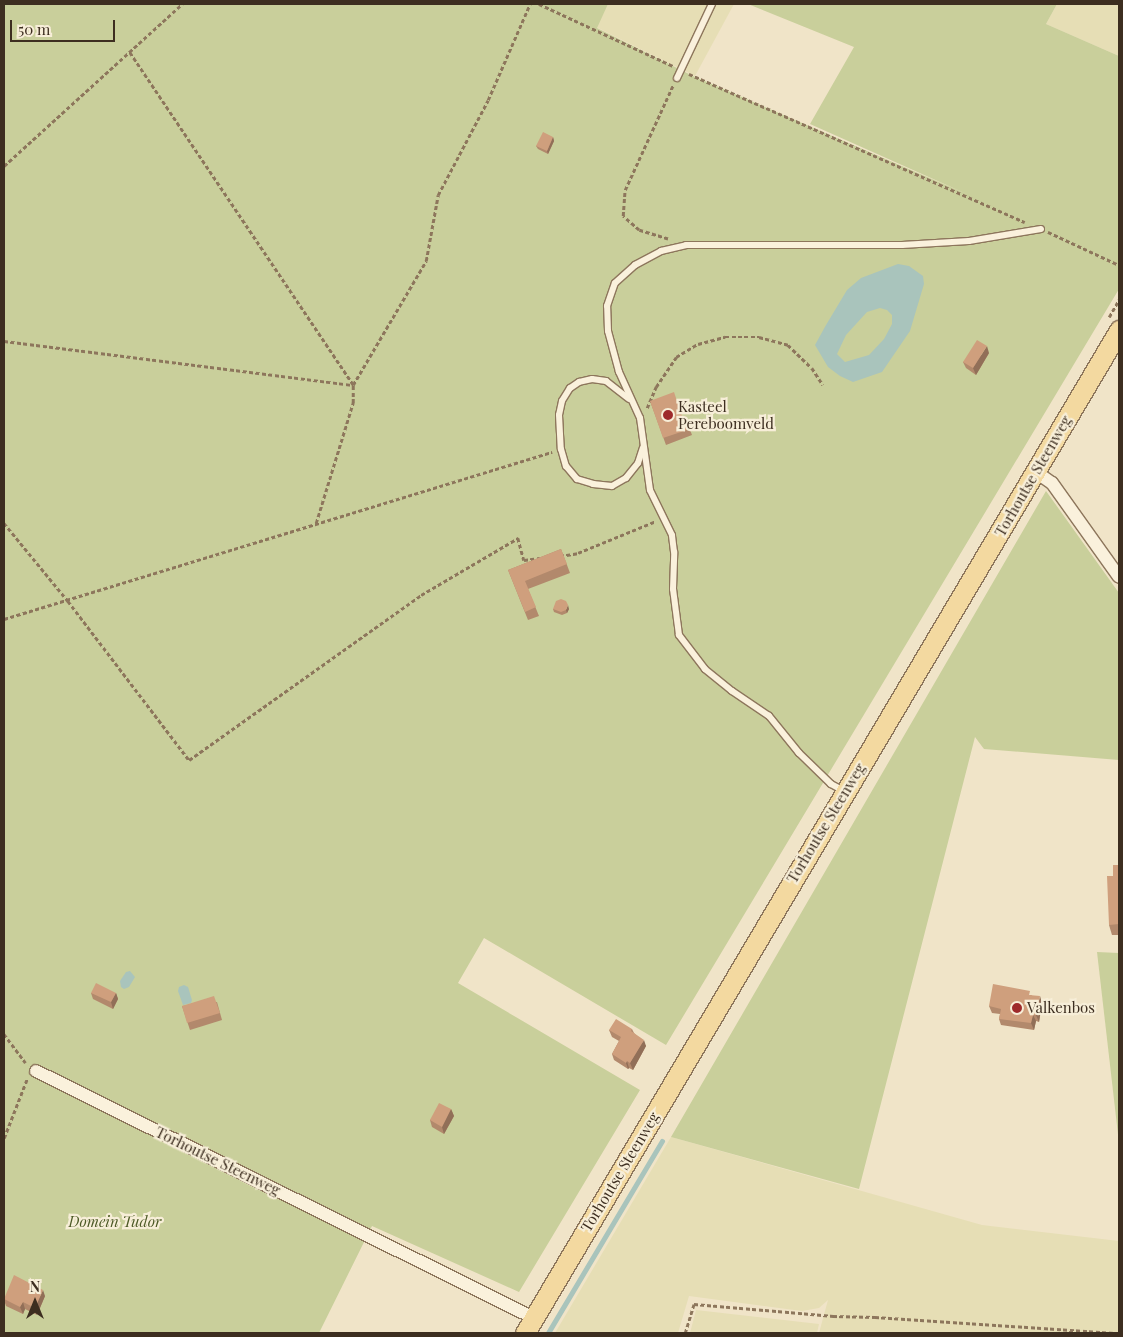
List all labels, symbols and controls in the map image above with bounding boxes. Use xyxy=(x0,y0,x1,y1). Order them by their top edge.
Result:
scale bar xyxy=(12,10,118,42)
text: 50 m xyxy=(18,19,50,39)
place label: Kasteel Pereboomveld xyxy=(678,397,774,432)
marker: Kasteel Pereboomveld xyxy=(662,409,674,421)
street label: Torhoutse Steenweg xyxy=(991,412,1075,540)
street label: Torhoutse Steenweg xyxy=(783,760,869,886)
place label: Valkenbos xyxy=(1027,999,1095,1017)
marker: Valkenbos xyxy=(1011,1002,1023,1014)
street label: Torhoutse Steenweg xyxy=(577,1109,663,1235)
street label: Torhoutse Steenweg xyxy=(153,1123,283,1199)
park label: Domein Tudor xyxy=(69,1213,161,1231)
north arrow xyxy=(10,1277,60,1327)
text: N xyxy=(30,1277,40,1296)

